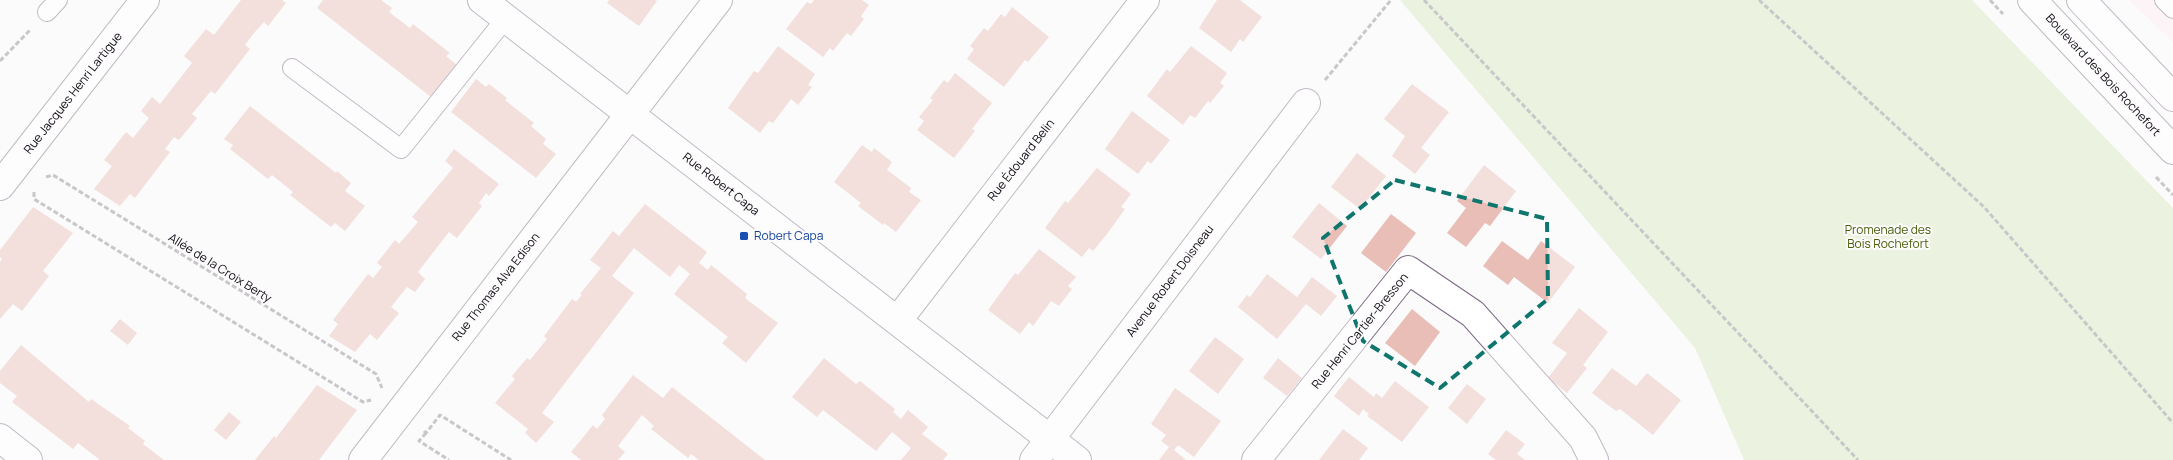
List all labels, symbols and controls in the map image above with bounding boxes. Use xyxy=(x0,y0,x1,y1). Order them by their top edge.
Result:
street label: Boulevard des Bois Rochefort xyxy=(2042,10,2165,140)
street label: Rue Jacques Henri Lartigue xyxy=(20,28,126,157)
street label: Rue Édouard Belin xyxy=(983,115,1058,204)
street label: Rue Robert Capa xyxy=(679,148,763,219)
street label: Avenue Robert Doisneau xyxy=(1122,221,1217,340)
park label: Promenade des Bois Rochefort xyxy=(1845,221,1931,252)
place label: Robert Capa xyxy=(754,227,823,244)
street label: Allée de la Croix Berty xyxy=(165,229,276,307)
street label: Rue Thomas Alva Edison xyxy=(448,229,543,345)
marker: Robert Capa xyxy=(738,230,750,242)
street label: Rue Henri Cartier-Bresson xyxy=(1307,269,1412,392)

